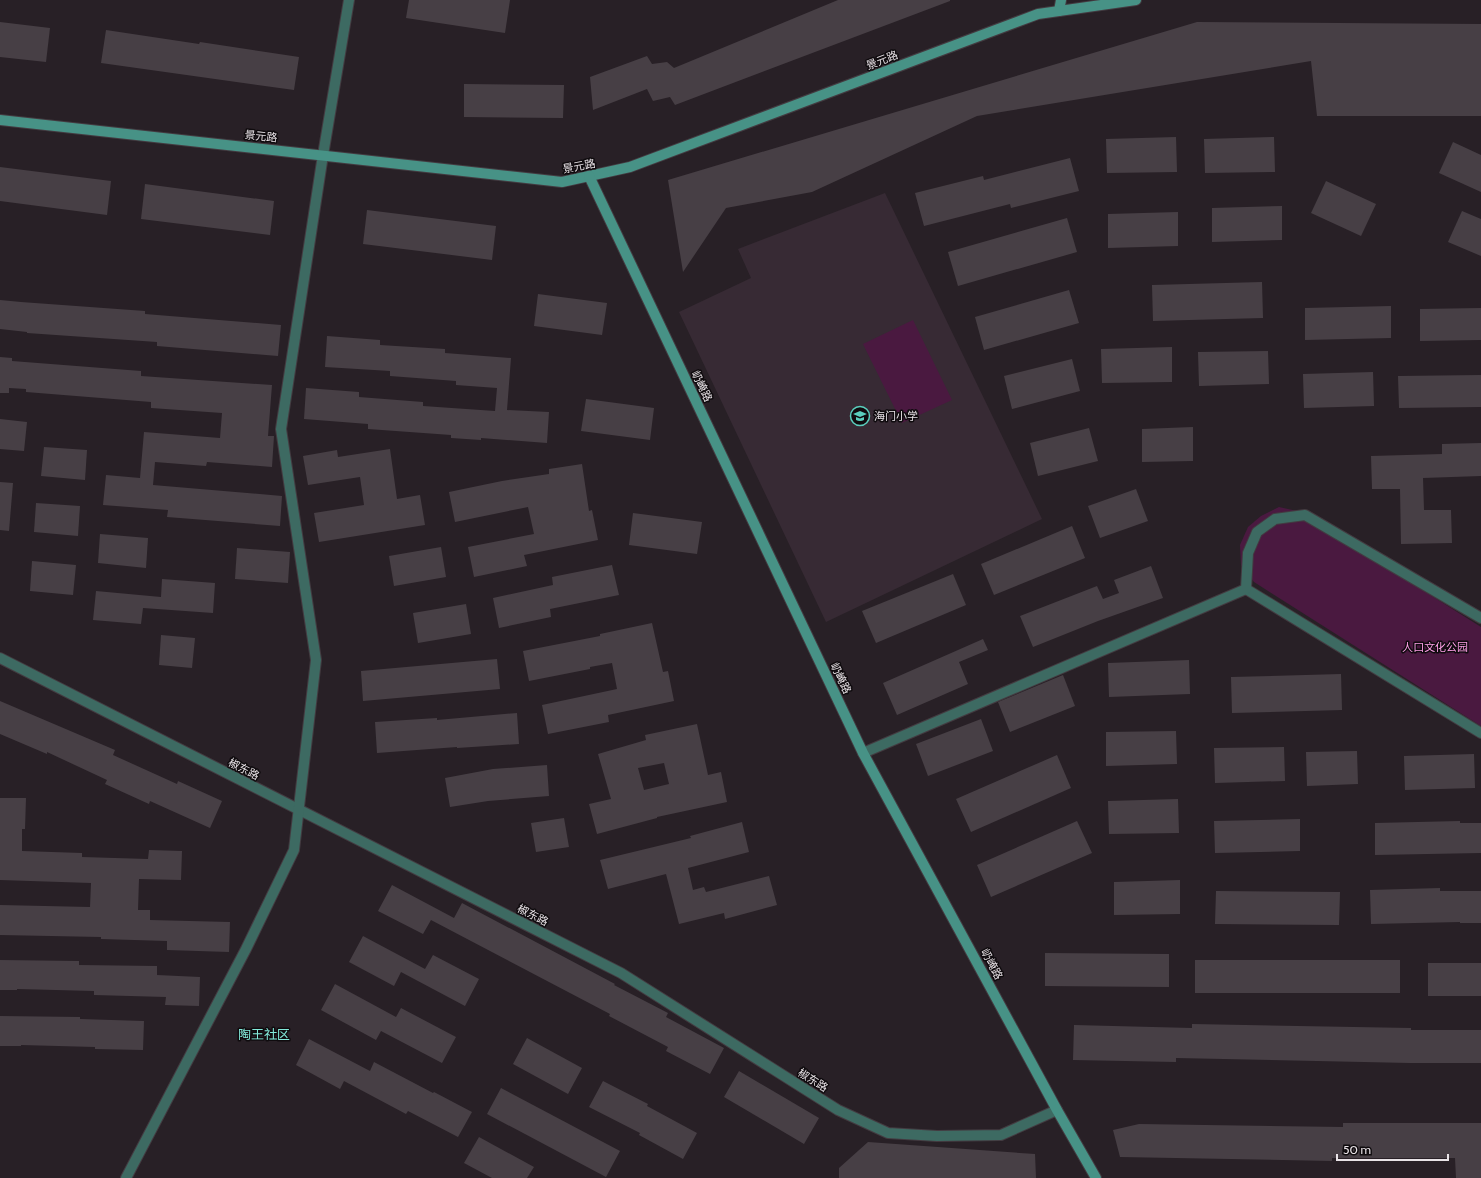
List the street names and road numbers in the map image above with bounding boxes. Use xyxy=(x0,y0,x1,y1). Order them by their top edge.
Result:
street label: 景元路 xyxy=(864,48,900,72)
street label: 景元路 xyxy=(244,127,278,145)
street label: 景元路 xyxy=(561,156,597,176)
street label: 屷崦路 xyxy=(688,368,716,404)
street label: 屷崦路 xyxy=(827,660,855,696)
street label: 椒东路 xyxy=(226,755,262,783)
street label: 椒东路 xyxy=(515,901,551,929)
street label: 屷崦路 xyxy=(978,946,1006,982)
street label: 椒东路 xyxy=(795,1065,831,1095)

